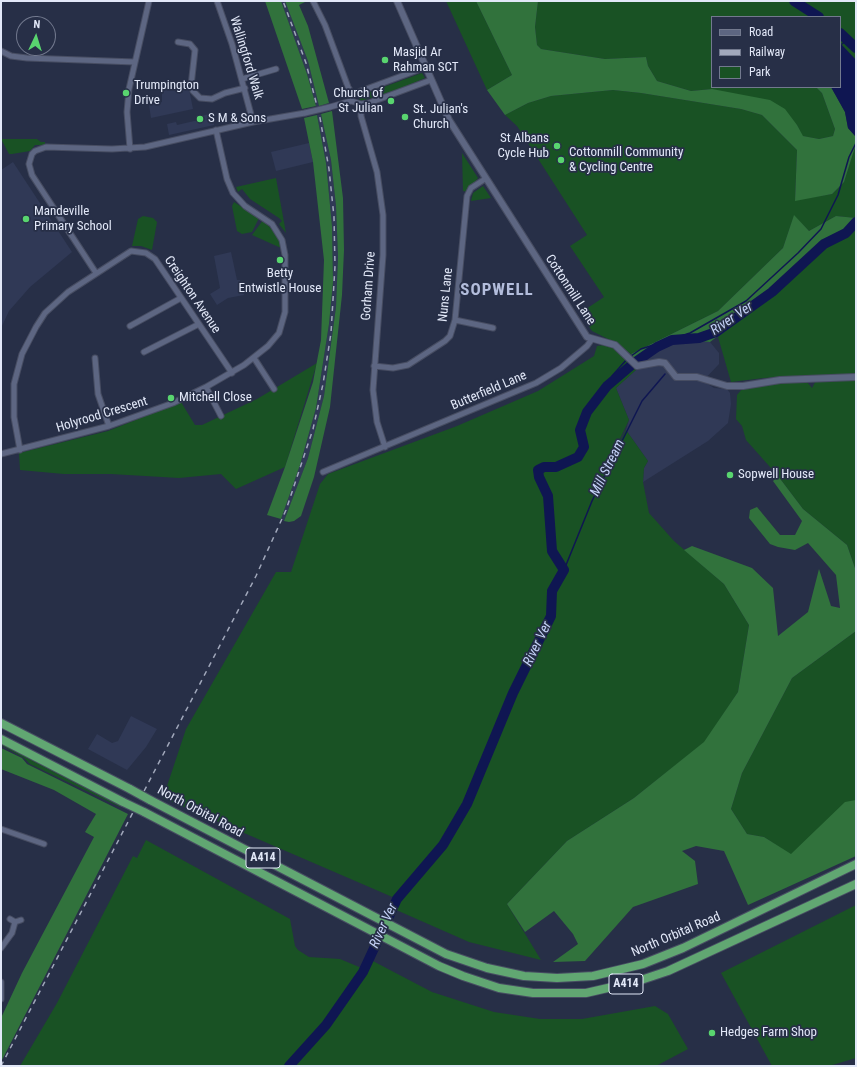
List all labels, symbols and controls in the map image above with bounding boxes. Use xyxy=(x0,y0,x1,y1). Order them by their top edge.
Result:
street label: Wallingford Walk xyxy=(226,14,266,102)
north arrow xyxy=(16,16,56,56)
legend xyxy=(711,16,841,88)
text: N xyxy=(33,18,41,31)
text: Road xyxy=(749,25,773,39)
place label: Masjid Ar Rahman SCT xyxy=(393,45,458,76)
text: Railway xyxy=(749,45,785,59)
marker: Masjid Ar Rahman SCT xyxy=(380,55,390,65)
text: Park xyxy=(749,65,770,79)
place label: Trumpington Drive xyxy=(134,78,199,109)
place label: Church of St Julian xyxy=(333,86,383,117)
marker: Trumpington Drive xyxy=(121,88,131,98)
marker: Church of St Julian xyxy=(386,96,396,106)
place label: St. Julian's Church xyxy=(413,102,468,133)
place label: S M & Sons xyxy=(208,111,266,127)
marker: St. Julian's Church xyxy=(400,112,410,122)
marker: S M & Sons xyxy=(195,114,205,124)
place label: St Albans Cycle Hub xyxy=(497,131,549,162)
marker: St Albans Cycle Hub xyxy=(552,141,562,151)
place label: Cottonmill Community & Cycling Centre xyxy=(569,145,683,176)
marker: Cottonmill Community & Cycling Centre xyxy=(556,155,566,165)
place label: Mandeville Primary School xyxy=(34,204,112,235)
marker: Mandeville Primary School xyxy=(21,214,31,224)
street label: Gorham Drive xyxy=(359,251,379,321)
street label: Cottonmill Lane xyxy=(541,252,599,328)
street label: Creighton Avenue xyxy=(160,253,224,337)
marker: Betty Entwistle House xyxy=(275,255,285,265)
place label: Betty Entwistle House xyxy=(239,266,321,297)
street label: Nuns Lane xyxy=(435,267,457,323)
district label: SOPWELL xyxy=(460,281,534,301)
water label: River Ver xyxy=(708,299,756,339)
street label: Butterfield Lane xyxy=(449,368,529,414)
place label: Mitchell Close xyxy=(179,390,252,406)
marker: Mitchell Close xyxy=(166,393,176,403)
street label: Holyrood Crescent xyxy=(54,394,150,436)
water label: Mill Stream xyxy=(587,437,629,499)
place label: Sopwell House xyxy=(738,467,814,483)
marker: Sopwell House xyxy=(725,470,735,480)
water label: River Ver xyxy=(520,619,556,669)
street label: North Orbital Road xyxy=(154,783,246,841)
road number: A414 xyxy=(246,848,280,868)
water label: River Ver xyxy=(366,901,402,951)
street label: North Orbital Road xyxy=(629,909,723,961)
road number: A414 xyxy=(609,974,643,994)
place label: Hedges Farm Shop xyxy=(720,1025,817,1041)
marker: Hedges Farm Shop xyxy=(707,1028,717,1038)

